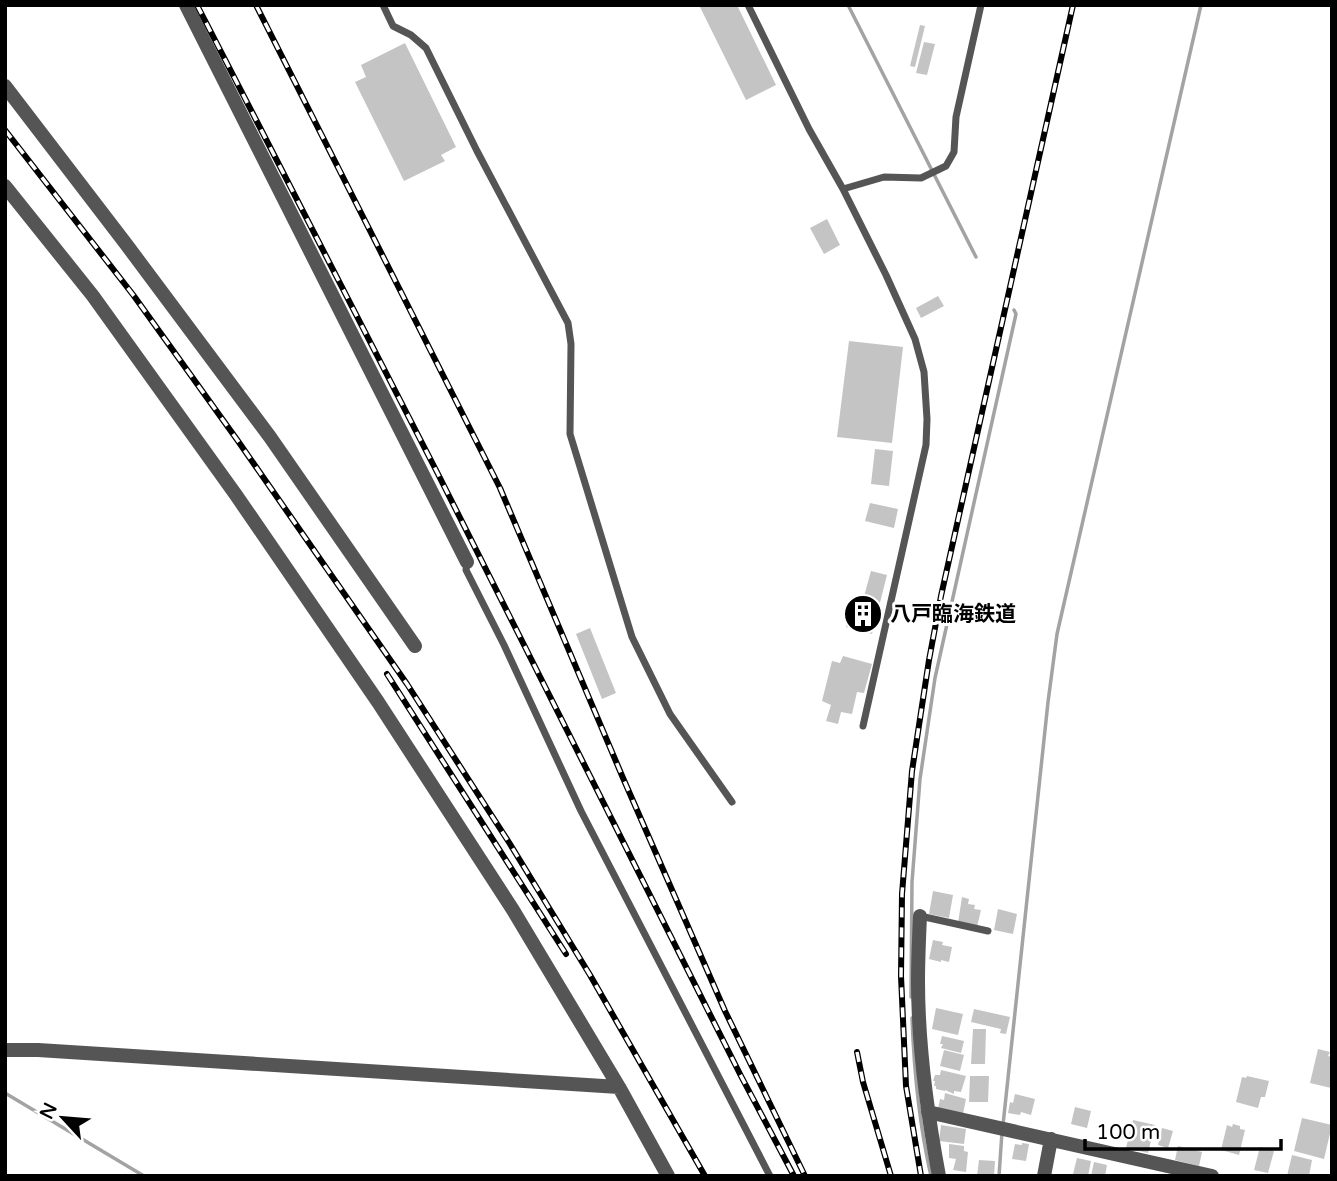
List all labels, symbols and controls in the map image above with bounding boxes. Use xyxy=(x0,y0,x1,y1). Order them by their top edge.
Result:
building icon: 八戸臨海鉄道 xyxy=(842,593,884,635)
place label: 八戸臨海鉄道 xyxy=(890,602,1016,627)
north arrow xyxy=(28,1083,98,1153)
text: N xyxy=(35,1099,62,1123)
scale bar xyxy=(1085,1108,1281,1152)
text: 100 m xyxy=(1096,1120,1160,1145)

